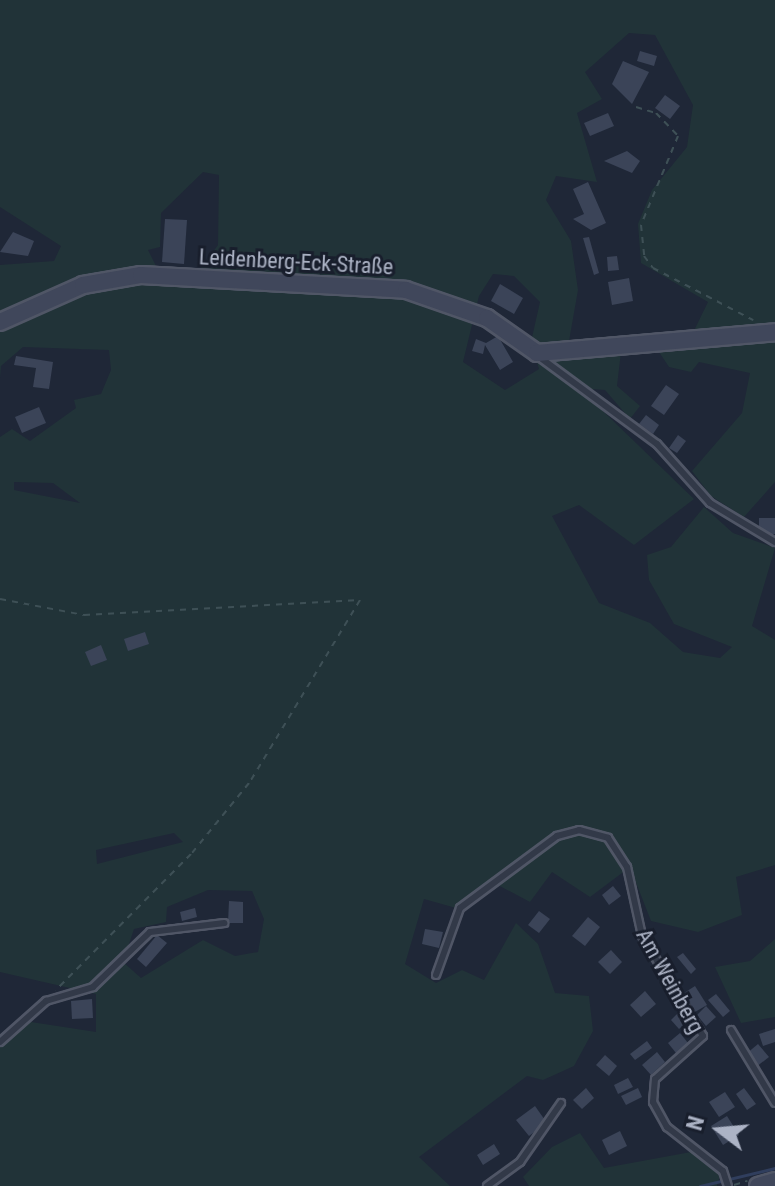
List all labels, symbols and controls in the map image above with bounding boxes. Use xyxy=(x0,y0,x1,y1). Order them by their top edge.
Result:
street label: Leidenberg-Eck-Straße xyxy=(198,244,394,280)
street label: Am Weinberg xyxy=(631,924,709,1038)
north arrow xyxy=(679,1090,759,1170)
text: N xyxy=(682,1113,709,1133)

